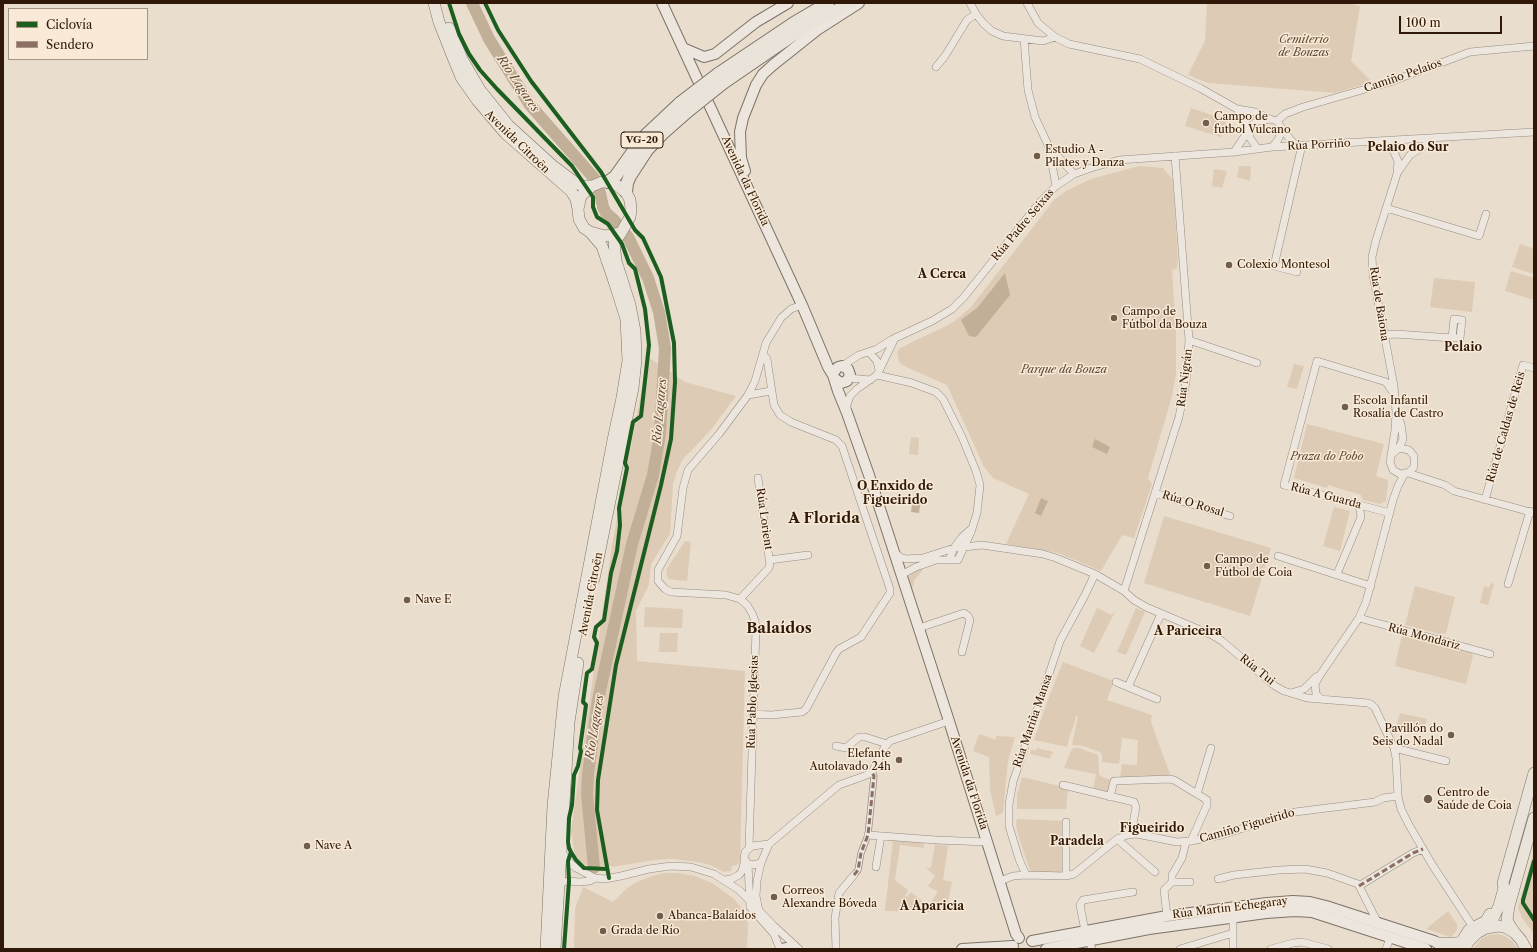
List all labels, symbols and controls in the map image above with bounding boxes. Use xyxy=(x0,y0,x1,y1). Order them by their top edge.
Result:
legend xyxy=(8,8,148,60)
scale bar xyxy=(1401,8,1504,34)
text: 100 m xyxy=(1406,15,1441,30)
text: Ciclovía xyxy=(46,17,92,32)
park label: Cemiterio de Bouzas xyxy=(1278,33,1330,59)
text: Sendero xyxy=(46,37,94,52)
water label: Río Lagares xyxy=(494,53,542,115)
street label: Camiño Pelaios xyxy=(1362,57,1444,95)
street label: Avenida Citroën xyxy=(482,108,552,176)
place label: Campo de futbol Vulcano xyxy=(1214,110,1291,136)
marker: Campo de futbol Vulcano xyxy=(1201,118,1211,128)
road number: VG-20 xyxy=(621,132,663,148)
street label: Avenida da Florida xyxy=(718,134,772,228)
street label: Rúa Porriño xyxy=(1287,137,1351,153)
district label: Pelaio do Sur xyxy=(1367,141,1449,155)
place label: Estudio A - Pilates y Danza xyxy=(1045,143,1125,169)
marker: Estudio A - Pilates y Danza xyxy=(1032,151,1042,161)
street label: Rúa Padre Seixas xyxy=(989,186,1057,264)
place label: Colexio Montesol xyxy=(1237,258,1330,272)
marker: Colexio Montesol xyxy=(1224,260,1234,270)
street label: Rúa de Baiona xyxy=(1367,266,1391,342)
district label: A Cerca xyxy=(918,268,966,282)
place label: Campo de Fútbol da Bouza xyxy=(1122,305,1207,331)
marker: Campo de Fútbol da Bouza xyxy=(1109,313,1119,323)
district label: Pelaio xyxy=(1444,341,1482,355)
street label: Rúa Nigrán xyxy=(1175,348,1195,408)
park label: Parque da Bouza xyxy=(1021,363,1107,377)
street label: Rúa de Caldas de Reis xyxy=(1484,370,1528,484)
water label: Río Lagares xyxy=(650,378,670,444)
place label: Escola Infantil Rosalía de Castro xyxy=(1353,394,1444,420)
marker: Escola Infantil Rosalía de Castro xyxy=(1340,402,1350,412)
park label: Praza do Pobo xyxy=(1290,450,1364,464)
district label: O Enxido de Figueirido xyxy=(857,480,933,508)
street label: Rúa A Guarda xyxy=(1289,480,1363,512)
street label: Rúa Lorient xyxy=(753,487,775,551)
street label: Rúa O Rosal xyxy=(1160,488,1226,520)
district label: A Florida xyxy=(788,510,860,528)
street label: Avenida Citroën xyxy=(576,551,606,637)
place label: Campo de Fútbol de Coia xyxy=(1215,553,1292,579)
marker: Campo de Fútbol de Coia xyxy=(1202,561,1212,571)
place label: Nave E xyxy=(415,593,452,607)
marker: Nave E xyxy=(402,595,412,605)
district label: Balaídos xyxy=(746,620,812,638)
street label: Rúa Mondariz xyxy=(1387,621,1461,653)
district label: A Pariceira xyxy=(1154,625,1222,639)
street label: Rúa Tui xyxy=(1237,652,1277,688)
street label: Rúa Pablo Iglesias xyxy=(745,655,761,749)
street label: Rúa Mariña Mansa xyxy=(1011,673,1055,769)
water label: Río Lagares xyxy=(583,693,607,761)
place label: Pavillón do Seis do Nadal xyxy=(1372,722,1443,748)
marker: Pavillón do Seis do Nadal xyxy=(1446,730,1456,740)
street label: Avenida da Florida xyxy=(948,734,990,832)
place label: Elefante Autolavado 24h xyxy=(809,747,891,773)
marker: Elefante Autolavado 24h xyxy=(894,755,904,765)
place label: Centro de Saúde de Coia xyxy=(1437,786,1512,812)
marker: Centro de Saúde de Coia xyxy=(1422,793,1434,805)
street label: Camiño Figueirido xyxy=(1198,806,1296,846)
district label: Figueirido xyxy=(1120,822,1184,836)
district label: Paradela xyxy=(1050,835,1104,849)
place label: Nave A xyxy=(315,839,352,853)
marker: Nave A xyxy=(302,841,312,851)
place label: Correos Alexandre Bóveda xyxy=(782,884,877,910)
marker: Correos Alexandre Bóveda xyxy=(769,892,779,902)
street label: Rúa Martín Echegaray xyxy=(1172,894,1288,922)
district label: A Aparicia xyxy=(900,900,964,914)
place label: Abanca-Balaídos xyxy=(668,909,756,923)
marker: Abanca-Balaídos xyxy=(655,911,665,921)
place label: Grada de Río xyxy=(611,924,680,938)
marker: Grada de Río xyxy=(598,926,608,936)

